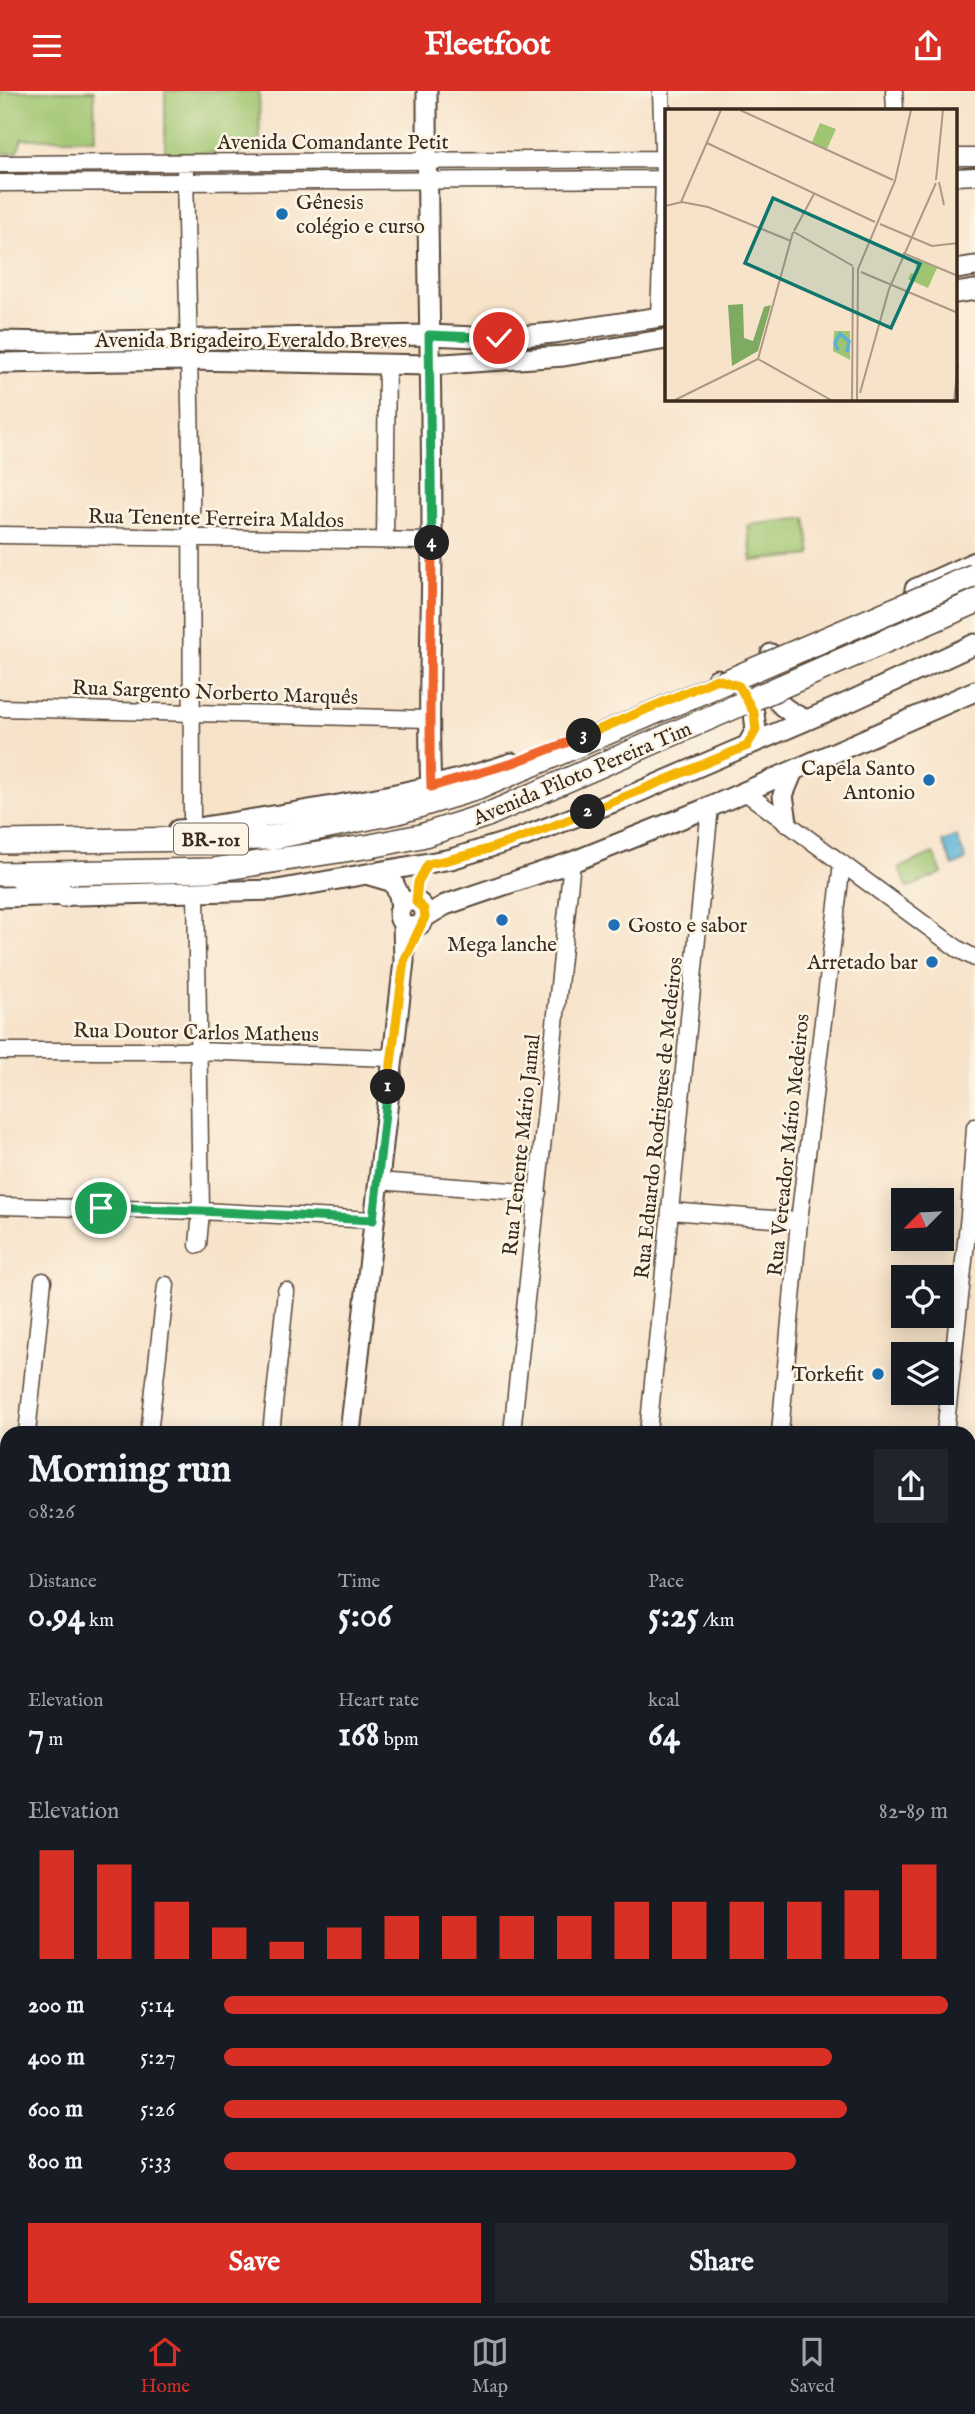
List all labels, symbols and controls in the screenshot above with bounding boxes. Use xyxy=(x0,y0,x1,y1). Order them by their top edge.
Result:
text: Fleetfoot xyxy=(424,25,551,66)
icon: menu xyxy=(28,27,66,65)
icon: share xyxy=(909,27,947,65)
inset map xyxy=(665,109,958,401)
street label: Avenida Comandante Petit xyxy=(216,130,449,157)
place label: Gênesis colégio e curso xyxy=(296,190,425,241)
marker: Gênesis colégio e curso xyxy=(274,206,290,222)
pin xyxy=(469,308,529,368)
icon: check xyxy=(480,319,518,357)
street label: Avenida Brigadeiro Everaldo Breves xyxy=(94,328,407,355)
street label: Rua Tenente Ferreira Maldos xyxy=(88,504,344,535)
pin: 4 xyxy=(414,525,450,561)
text: 4 xyxy=(427,530,436,554)
street label: Rua Sargento Norberto Marquês xyxy=(71,675,358,712)
street label: Avenida Piloto Pereira Tim xyxy=(468,716,696,833)
pin: 3 xyxy=(566,719,602,753)
text: 3 xyxy=(580,723,587,747)
place label: Capela Santo Antonio xyxy=(801,756,915,807)
marker: Capela Santo Antonio xyxy=(921,772,937,788)
pin: 2 xyxy=(570,795,606,829)
text: 2 xyxy=(583,799,592,823)
road number: BR-101 xyxy=(174,824,248,855)
marker: Mega lanche xyxy=(494,912,510,928)
place label: Gosto e sabor xyxy=(628,913,748,940)
marker: Gosto e sabor xyxy=(606,917,622,933)
place label: Mega lanche xyxy=(447,932,557,959)
place label: Arretado bar xyxy=(806,950,918,977)
marker: Arretado bar xyxy=(924,954,940,970)
street label: Rua Eduardo Rodrigues de Medeiros xyxy=(629,956,690,1281)
street label: Rua Vereador Mário Medeiros xyxy=(762,1013,817,1278)
street label: Rua Doutor Carlos Matheus xyxy=(73,1018,319,1049)
street label: Rua Tenente Mário Jamal xyxy=(497,1033,548,1257)
pin: 1 xyxy=(370,1069,406,1105)
text: 1 xyxy=(384,1074,391,1098)
pin xyxy=(71,1178,131,1238)
north arrow xyxy=(891,1188,954,1251)
map controls xyxy=(891,1188,954,1405)
icon: arrive xyxy=(82,1189,120,1227)
button: locate xyxy=(891,1265,954,1328)
button: layers xyxy=(891,1342,954,1405)
place label: Torkefit xyxy=(792,1362,864,1389)
marker: Torkefit xyxy=(870,1366,886,1382)
text: Morning run xyxy=(28,1447,231,1495)
button: share xyxy=(874,1449,948,1523)
text: 08:26 xyxy=(28,1497,75,1526)
text: Distance xyxy=(28,1570,97,1594)
text: Time xyxy=(338,1570,380,1594)
text: Pace xyxy=(648,1570,684,1594)
text: 0.94 xyxy=(28,1594,85,1639)
text: 5:06 xyxy=(338,1594,392,1639)
text: 5:25 xyxy=(648,1594,699,1639)
text: km xyxy=(85,1609,114,1633)
text: /km xyxy=(699,1609,734,1633)
text: Elevation xyxy=(28,1689,103,1713)
text: Heart rate xyxy=(338,1689,419,1713)
text: kcal xyxy=(648,1689,680,1713)
text: 7 xyxy=(28,1713,44,1758)
text: 168 xyxy=(338,1713,380,1758)
text: 64 xyxy=(648,1713,680,1758)
text: m xyxy=(44,1728,63,1752)
text: bpm xyxy=(380,1728,419,1752)
text: Elevation xyxy=(28,1797,119,1826)
text: 82–89 m xyxy=(879,1797,948,1826)
text: 200 m xyxy=(28,1991,84,2020)
text: 5:14 xyxy=(140,1991,174,2020)
text: 400 m xyxy=(28,2043,85,2072)
text: 5:27 xyxy=(140,2043,176,2072)
text: 600 m xyxy=(28,2095,83,2124)
text: 5:26 xyxy=(140,2095,175,2124)
text: 800 m xyxy=(28,2147,82,2176)
text: 5:33 xyxy=(140,2147,172,2176)
button: Save xyxy=(28,2223,481,2303)
button: Share xyxy=(495,2223,948,2303)
tab: Home xyxy=(140,2333,190,2399)
tab: Map xyxy=(471,2333,509,2399)
tab: Saved xyxy=(790,2333,835,2399)

